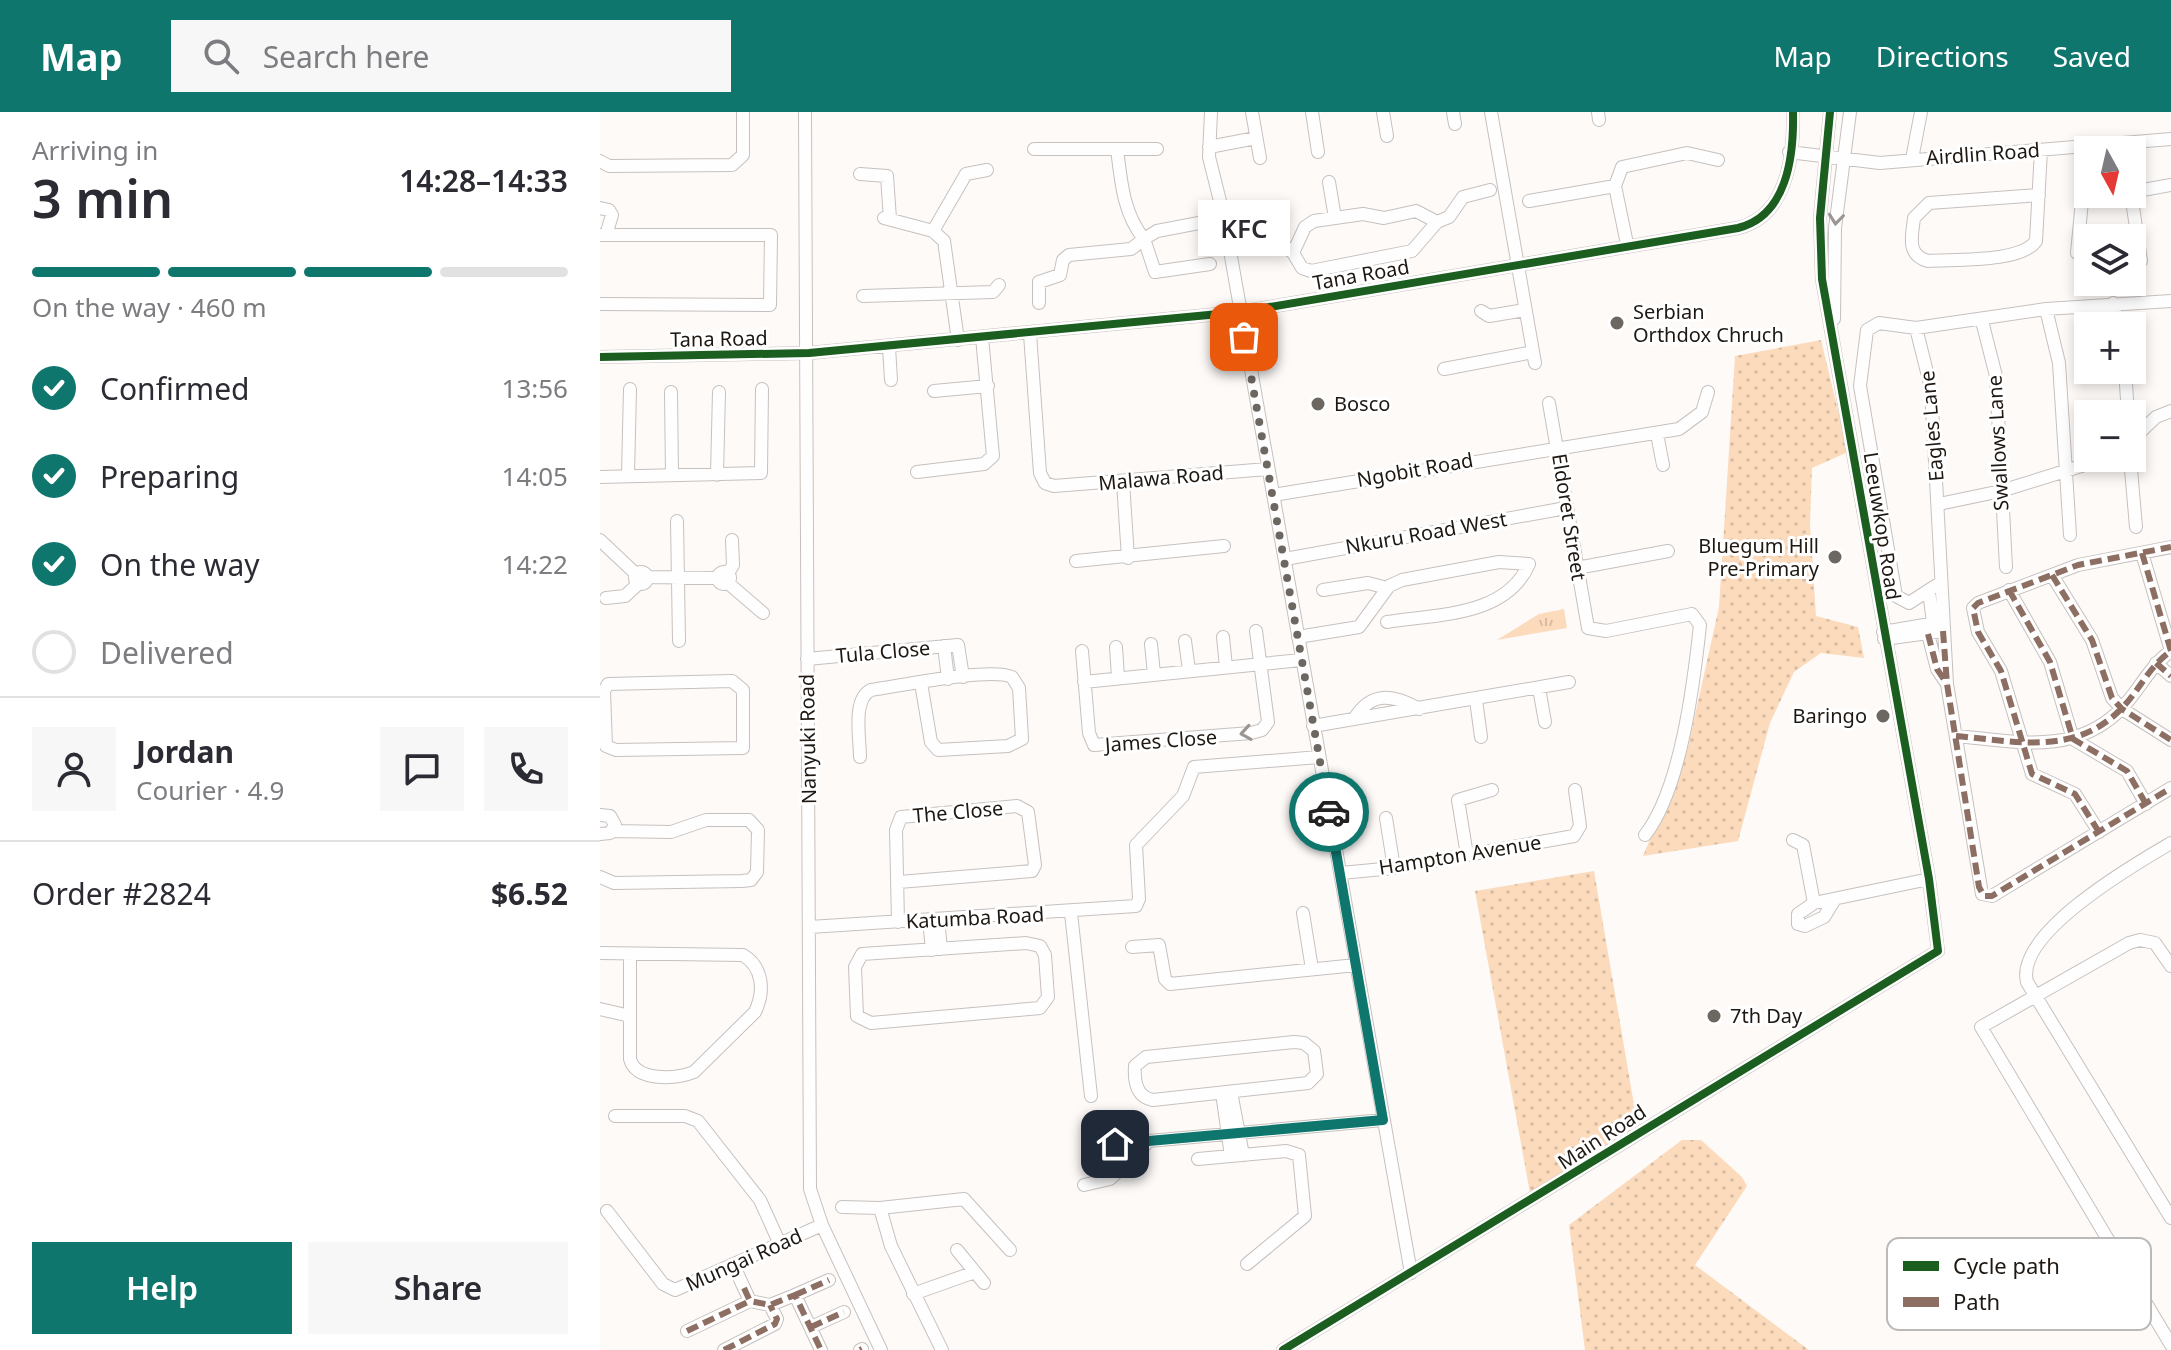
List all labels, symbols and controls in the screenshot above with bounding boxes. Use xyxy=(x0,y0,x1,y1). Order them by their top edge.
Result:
search box xyxy=(171,20,731,92)
text: Map xyxy=(40,30,123,82)
icon: search xyxy=(199,34,243,78)
text: Search here xyxy=(263,36,430,77)
text: Map xyxy=(1773,37,1832,75)
text: Directions xyxy=(1876,37,2009,75)
text: Saved xyxy=(2053,37,2131,75)
text: Arriving in xyxy=(32,132,158,168)
street label: Airdlin Road xyxy=(1925,136,2041,171)
north arrow xyxy=(2074,136,2146,208)
map controls xyxy=(2074,136,2146,472)
text: 14:28–14:33 xyxy=(399,160,568,201)
text: 3 min xyxy=(32,162,173,233)
callout: KFC xyxy=(1198,201,1290,257)
text: KFC xyxy=(1220,210,1268,246)
one-way arrow xyxy=(1828,213,1845,226)
button: layers xyxy=(2074,224,2146,296)
street label: Tana Road xyxy=(1311,253,1411,296)
text: On the way · 460 m xyxy=(32,289,266,325)
place label: Serbian Orthdox Chruch xyxy=(1633,298,1784,348)
pin xyxy=(1210,303,1278,371)
button: + xyxy=(2074,312,2146,384)
marker: Serbian Orthdox Chruch xyxy=(1608,314,1626,332)
icon: bag xyxy=(1222,315,1266,359)
street label: Tana Road xyxy=(670,324,768,353)
icon: check xyxy=(32,366,76,410)
text: Confirmed xyxy=(100,368,250,409)
street label: Eagles Lane xyxy=(1913,369,1950,483)
text: 13:56 xyxy=(502,370,568,406)
street label: Swallows Lane xyxy=(1980,375,2015,512)
place label: Bosco xyxy=(1334,390,1390,417)
marker: Bosco xyxy=(1309,395,1327,413)
button: − xyxy=(2074,400,2146,472)
street label: Ngobit Road xyxy=(1355,446,1475,493)
street label: Leeuwkop Road xyxy=(1857,450,1908,602)
street label: Eldoret Street xyxy=(1546,452,1593,582)
icon: check xyxy=(32,454,76,498)
text: Preparing xyxy=(100,456,239,497)
text: 14:05 xyxy=(502,458,568,494)
street label: Malawa Road xyxy=(1097,459,1225,496)
street label: Nkuru Road West xyxy=(1343,505,1509,560)
place label: Bluegum Hill Pre-Primary xyxy=(1698,532,1820,582)
icon: check xyxy=(32,542,76,586)
text: On the way xyxy=(100,544,260,585)
text: 14:22 xyxy=(502,546,568,582)
marker: Bluegum Hill Pre-Primary xyxy=(1826,548,1844,566)
text: Delivered xyxy=(100,632,234,673)
street label: Tula Close xyxy=(835,634,931,669)
street label: Nanyuki Road xyxy=(793,674,822,804)
place label: Baringo xyxy=(1793,702,1867,729)
marker: Baringo xyxy=(1874,707,1892,725)
street label: James Close xyxy=(1102,723,1218,758)
one-way arrow xyxy=(1239,724,1253,741)
button: person xyxy=(32,727,116,811)
button: chat xyxy=(380,727,464,811)
button: phone xyxy=(484,727,568,811)
text: Jordan xyxy=(136,731,234,772)
text: Courier · 4.9 xyxy=(136,772,284,808)
courier xyxy=(1289,772,1369,852)
icon: car xyxy=(1307,790,1351,834)
street label: The Close xyxy=(912,794,1004,829)
street label: Hampton Avenue xyxy=(1377,828,1543,881)
text: Order #2824 xyxy=(32,873,211,914)
text: $6.52 xyxy=(491,873,568,914)
street label: Katumba Road xyxy=(905,900,1045,935)
place label: 7th Day xyxy=(1730,1002,1803,1029)
marker: 7th Day xyxy=(1705,1007,1723,1025)
street label: Main Road xyxy=(1552,1098,1651,1175)
pin xyxy=(1081,1110,1149,1178)
icon: home xyxy=(1093,1122,1137,1166)
street label: Mungai Road xyxy=(681,1222,806,1297)
legend xyxy=(1887,1238,2151,1330)
button: Help xyxy=(32,1242,292,1334)
button: Share xyxy=(308,1242,568,1334)
text: Cycle path xyxy=(1953,1250,2060,1280)
text: Path xyxy=(1953,1286,2000,1316)

